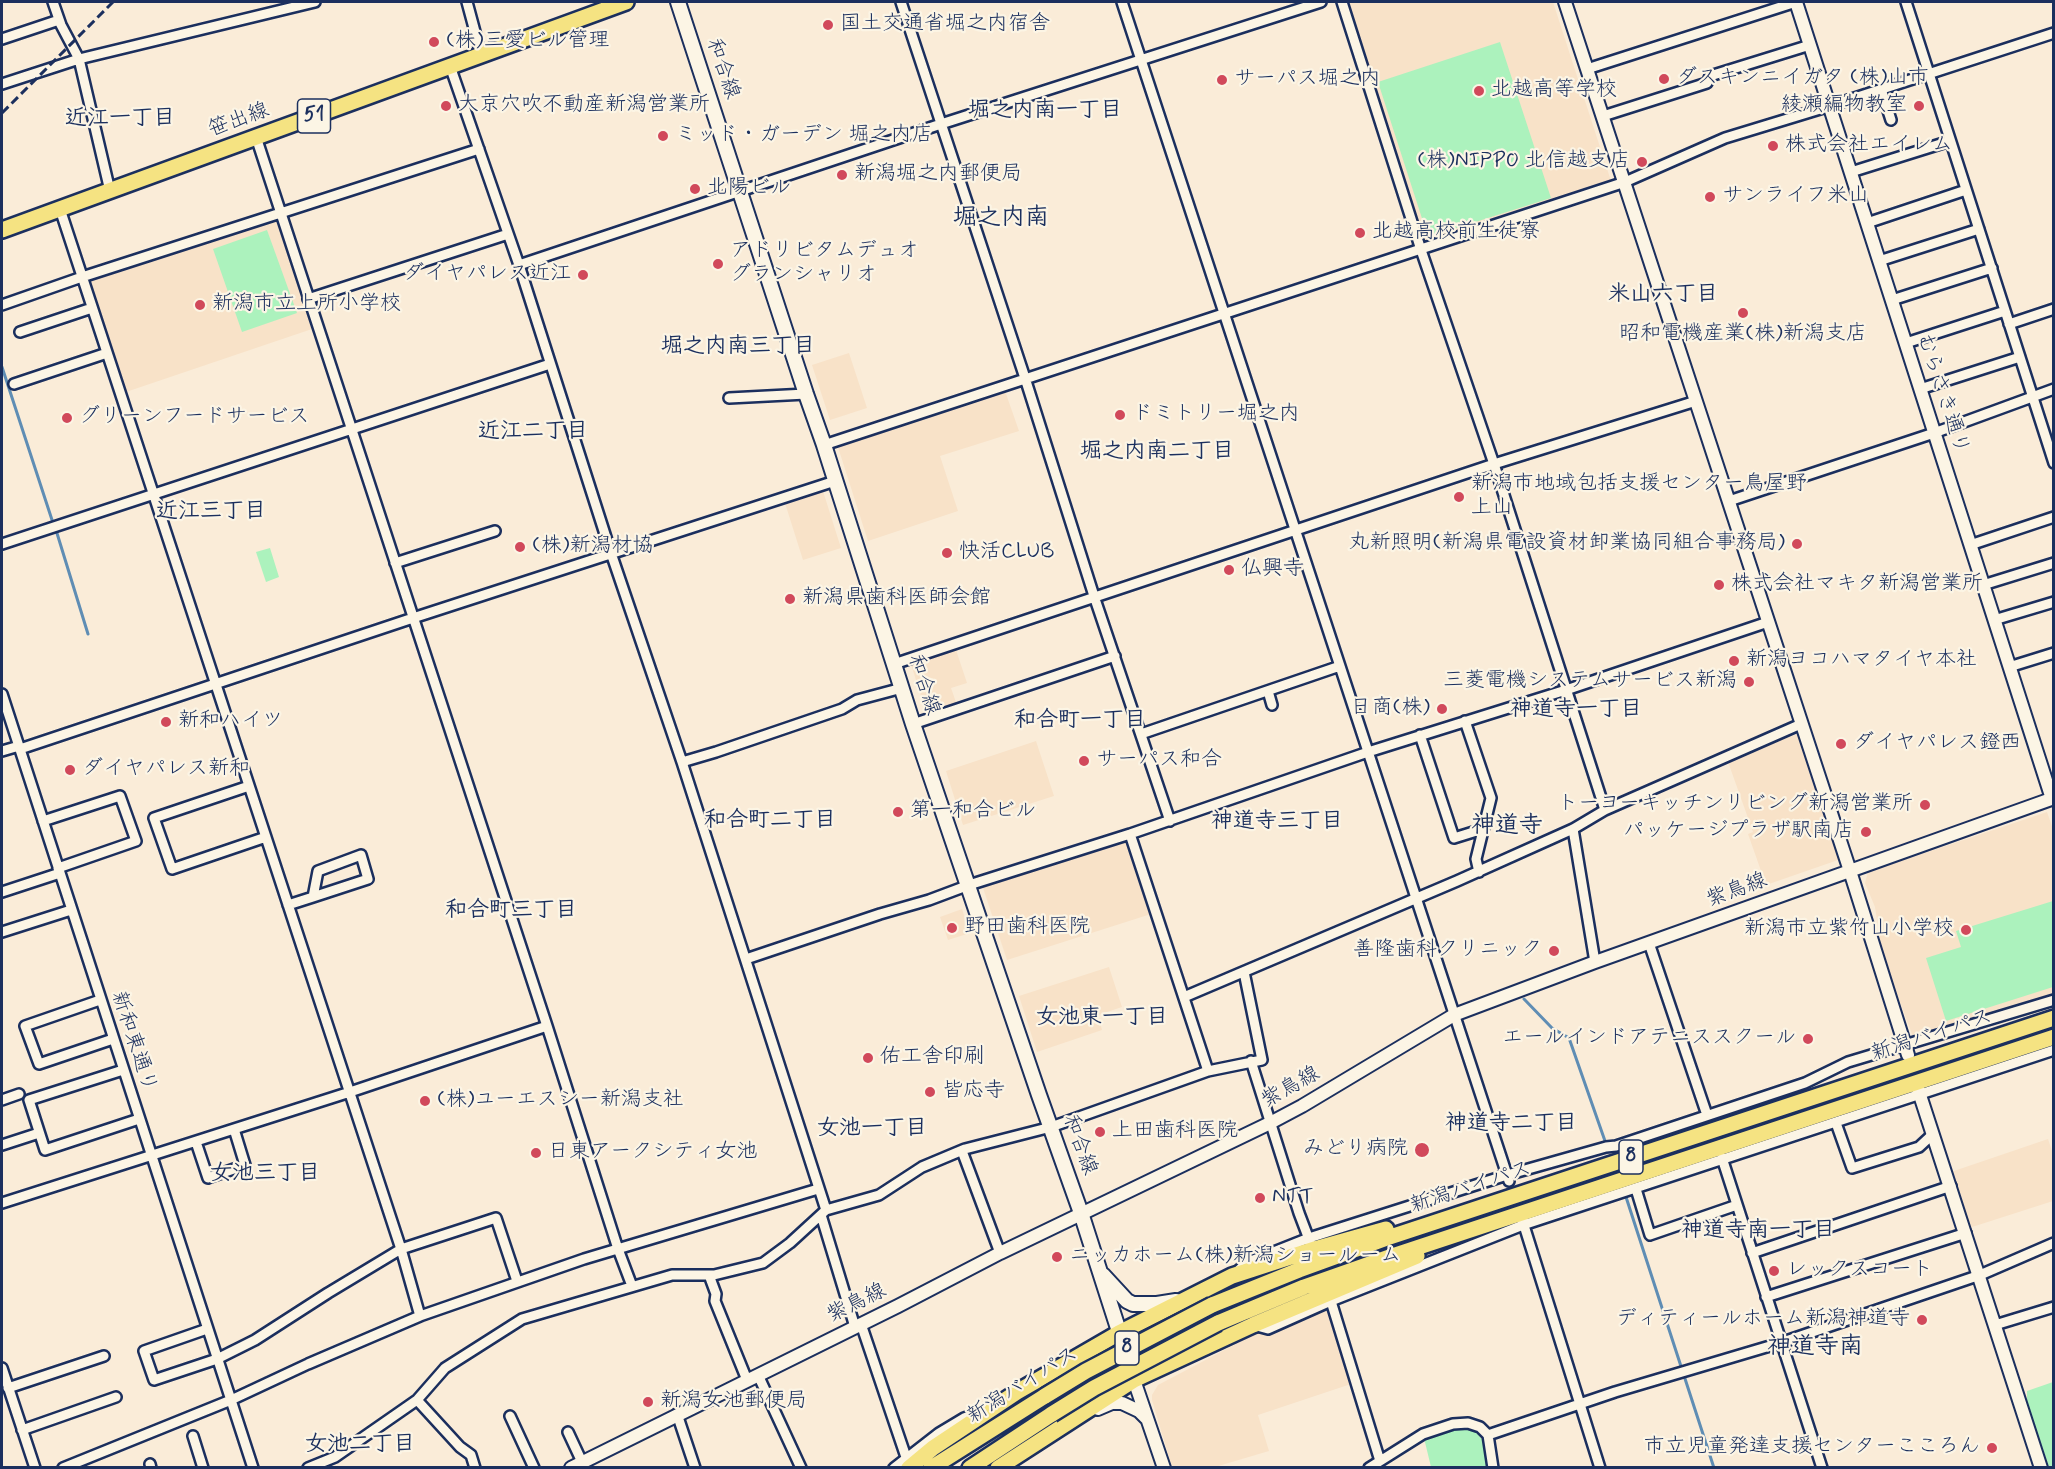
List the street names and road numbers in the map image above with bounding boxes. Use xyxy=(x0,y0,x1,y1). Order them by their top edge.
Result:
street label: 和合線 xyxy=(700,35,744,103)
street label: 笹出線 xyxy=(205,98,273,144)
road number: 51 xyxy=(298,99,330,133)
street label: むらさき通り xyxy=(1911,330,1973,458)
street label: 和合線 xyxy=(901,651,945,719)
street label: 紫鳥線 xyxy=(1703,868,1771,914)
street label: 新和東通り xyxy=(105,988,161,1096)
street label: 新潟バイパス xyxy=(1868,1005,1996,1067)
street label: 紫鳥線 xyxy=(1257,1062,1325,1114)
street label: 和合線 xyxy=(1056,1111,1102,1179)
road number: 8 xyxy=(1619,1140,1643,1174)
street label: 新潟バイパス xyxy=(1407,1157,1535,1219)
street label: 紫鳥線 xyxy=(823,1279,891,1329)
road number: 8 xyxy=(1115,1331,1139,1365)
street label: 新潟バイパス xyxy=(963,1342,1083,1430)

